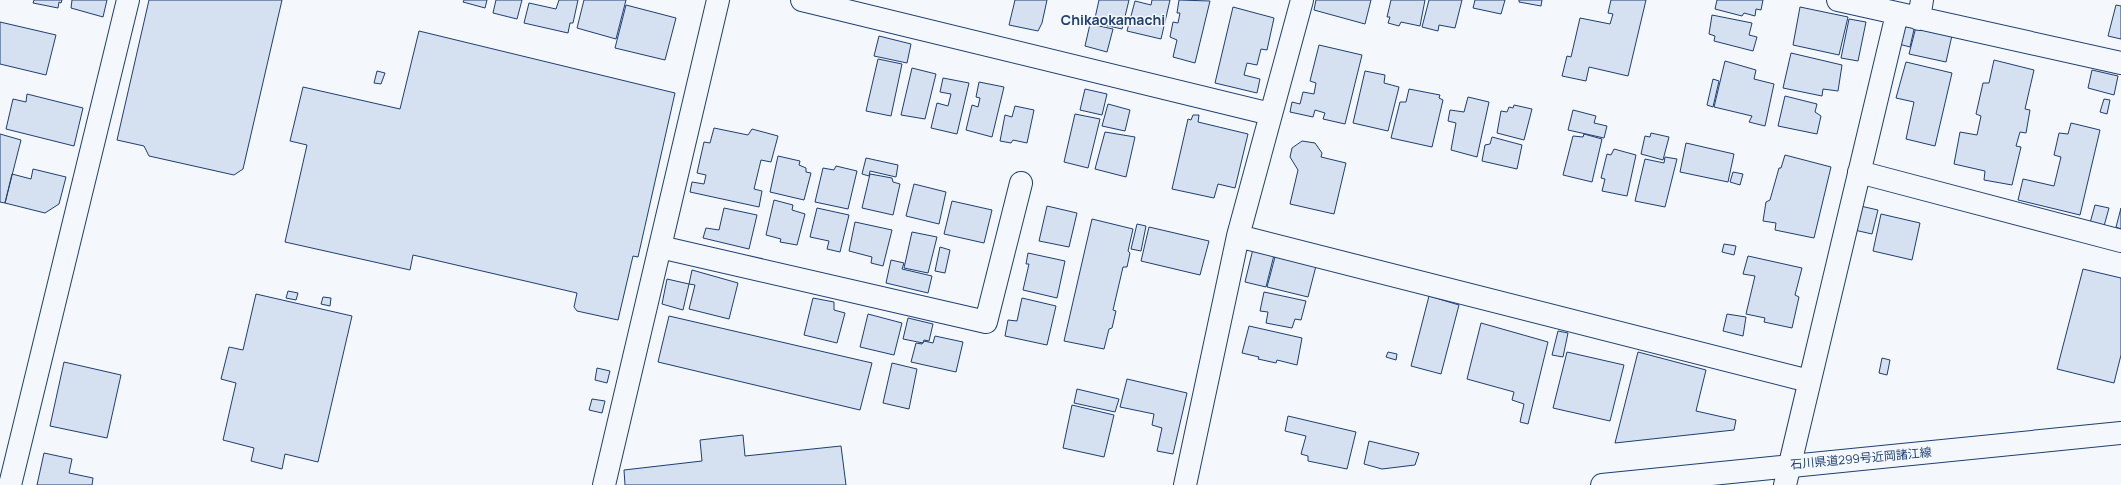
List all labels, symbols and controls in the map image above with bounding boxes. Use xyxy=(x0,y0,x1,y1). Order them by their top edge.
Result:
district label: Chikaokamachi xyxy=(1061,10,1165,29)
street label: 石川県道299号近岡諸江線 xyxy=(1790,443,1932,473)

